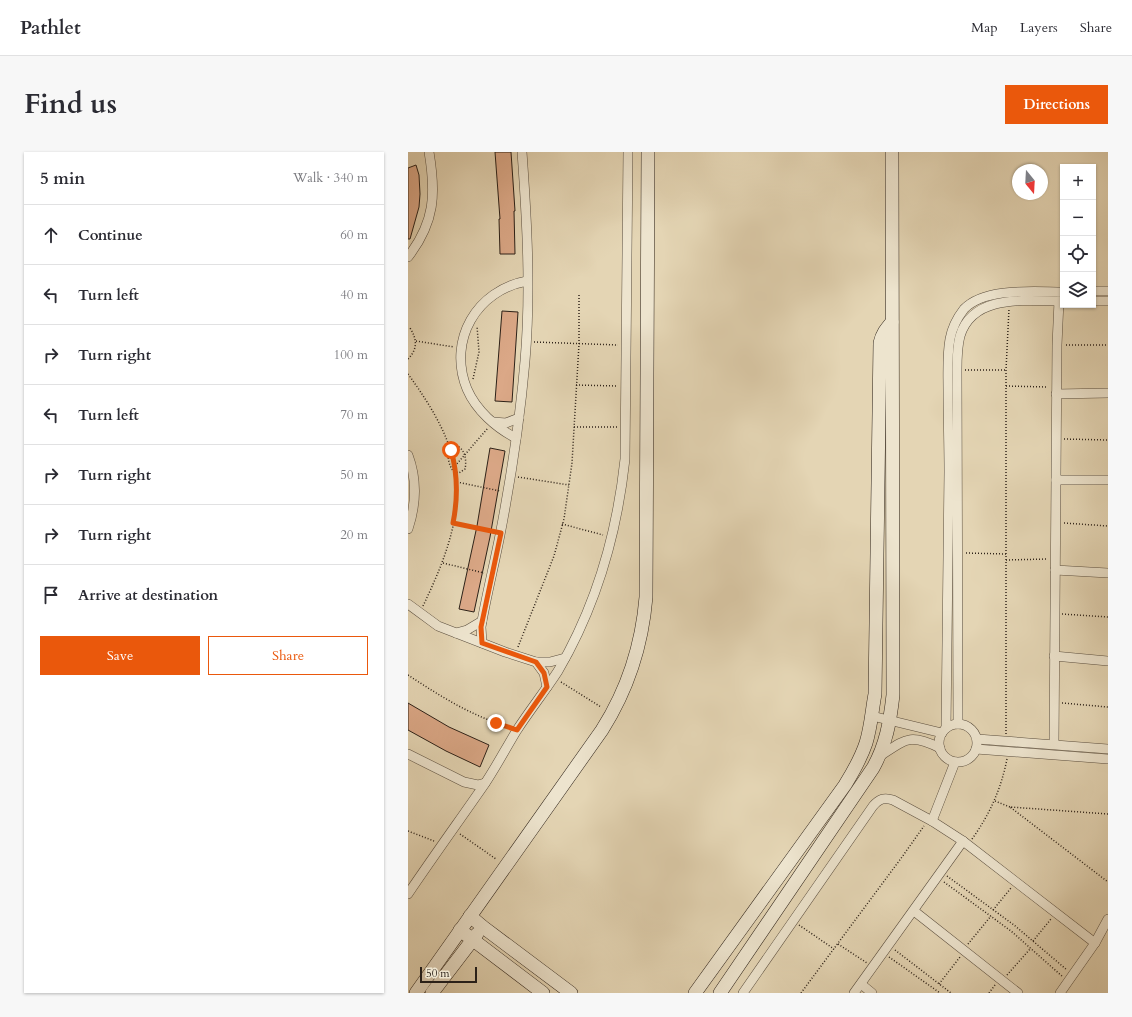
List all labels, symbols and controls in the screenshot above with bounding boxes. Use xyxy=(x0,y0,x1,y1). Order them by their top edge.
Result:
text: Pathlet xyxy=(20,15,81,41)
text: Map xyxy=(971,18,998,37)
text: Layers xyxy=(1020,18,1058,37)
text: Share xyxy=(1080,18,1112,37)
text: Find us xyxy=(24,85,117,123)
button: Directions xyxy=(1005,85,1108,124)
north arrow xyxy=(1012,164,1048,200)
map controls xyxy=(1060,164,1096,308)
button: + xyxy=(1060,164,1096,200)
text: 5 min xyxy=(40,167,85,190)
text: Walk · 340 m xyxy=(293,169,368,187)
button: − xyxy=(1060,200,1096,236)
icon: ahead xyxy=(40,224,62,246)
text: Continue xyxy=(78,225,143,245)
text: 60 m xyxy=(340,226,368,244)
button: locate xyxy=(1060,236,1096,272)
button: layers xyxy=(1060,272,1096,308)
icon: left xyxy=(40,284,62,306)
text: Turn left xyxy=(78,285,139,305)
text: 40 m xyxy=(340,286,368,304)
icon: right xyxy=(40,344,62,366)
text: Turn right xyxy=(78,345,151,365)
text: 100 m xyxy=(334,346,368,364)
icon: left xyxy=(40,404,62,426)
text: Turn left xyxy=(78,405,139,425)
text: 70 m xyxy=(340,406,368,424)
route start xyxy=(442,441,460,459)
icon: right xyxy=(40,464,62,486)
text: Turn right xyxy=(78,465,151,485)
text: 50 m xyxy=(340,466,368,484)
icon: right xyxy=(40,524,62,546)
text: Turn right xyxy=(78,525,151,545)
text: 20 m xyxy=(340,526,368,544)
icon: arrive xyxy=(40,584,62,606)
text: Arrive at destination xyxy=(78,585,218,605)
button: Save xyxy=(40,636,200,675)
button: Share xyxy=(208,636,368,675)
route end xyxy=(487,714,505,732)
scale bar xyxy=(420,965,477,984)
text: 50 m xyxy=(426,966,450,981)

